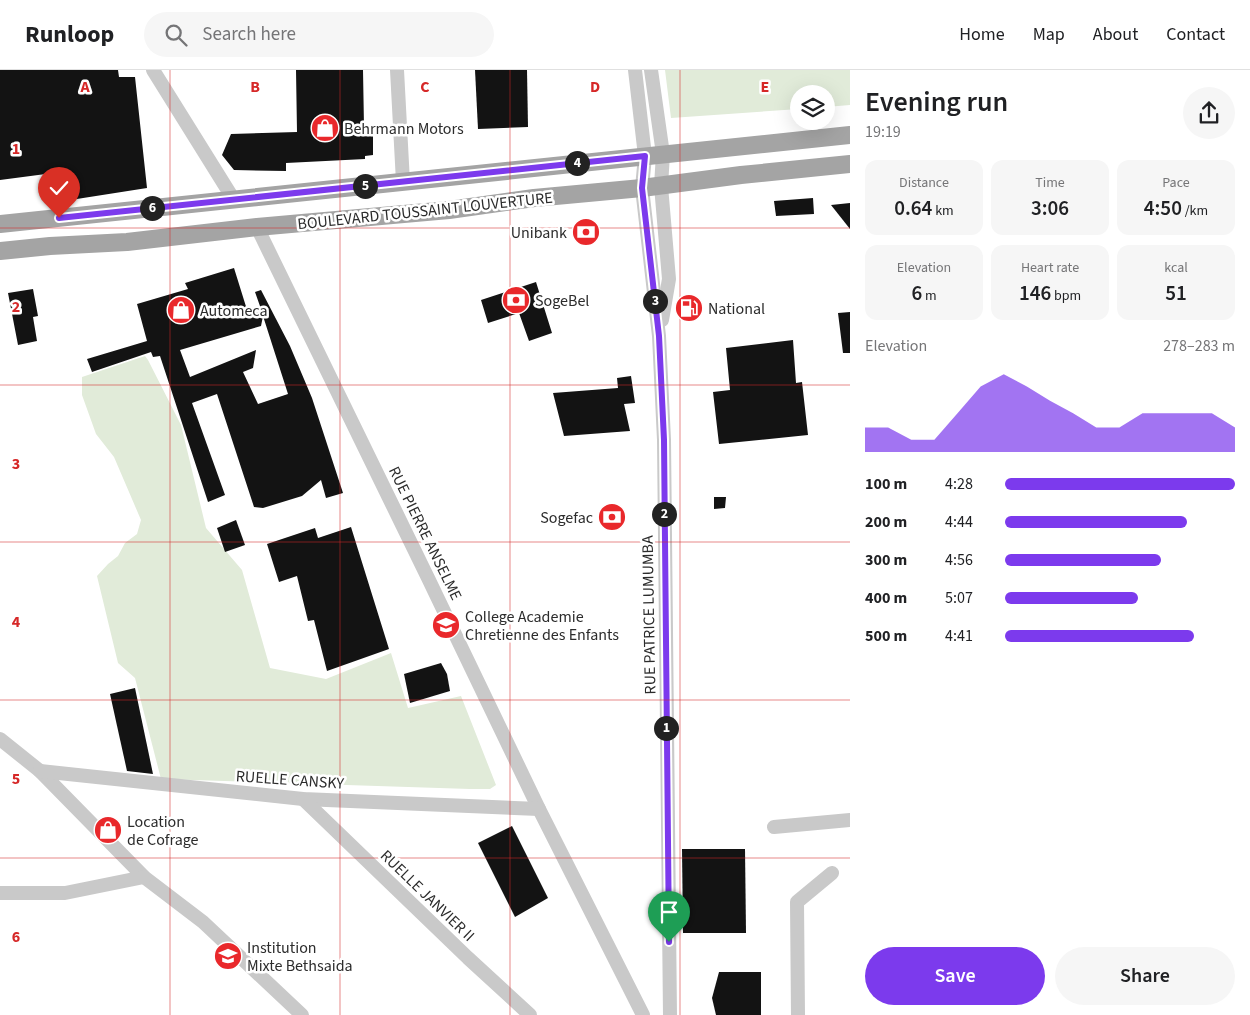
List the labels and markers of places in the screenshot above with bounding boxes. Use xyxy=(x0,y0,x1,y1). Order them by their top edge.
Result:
shop icon: Behrmann Motors xyxy=(310,113,340,143)
place label: Behrmann Motors xyxy=(344,118,464,140)
pin: 4 xyxy=(564,150,590,176)
pin xyxy=(38,167,80,218)
pin: 5 xyxy=(352,174,378,198)
pin: 6 xyxy=(140,196,164,220)
bank icon: Unibank xyxy=(571,217,601,247)
place label: Unibank xyxy=(511,222,567,244)
bank icon: SogeBel xyxy=(501,285,531,315)
pin: 3 xyxy=(642,288,668,314)
place label: SogeBel xyxy=(535,290,589,312)
fuel station icon: National xyxy=(674,293,704,323)
shop icon: Automeca xyxy=(166,295,196,325)
place label: National xyxy=(708,298,765,320)
place label: Automeca xyxy=(200,300,268,322)
bank icon: Sogefac xyxy=(597,502,627,532)
pin: 2 xyxy=(652,502,676,526)
place label: Sogefac xyxy=(540,507,593,529)
place label: College Academie Chretienne des Enfants xyxy=(465,606,619,646)
school or university icon: College Academie Chretienne des Enfants xyxy=(431,610,461,640)
pin: 1 xyxy=(654,716,678,740)
place label: Location de Cofrage xyxy=(127,811,199,851)
shop icon: Location de Cofrage xyxy=(93,815,123,845)
pin xyxy=(648,891,690,942)
place label: Institution Mixte Bethsaida xyxy=(247,937,353,977)
school or university icon: Institution Mixte Bethsaida xyxy=(213,941,243,971)

